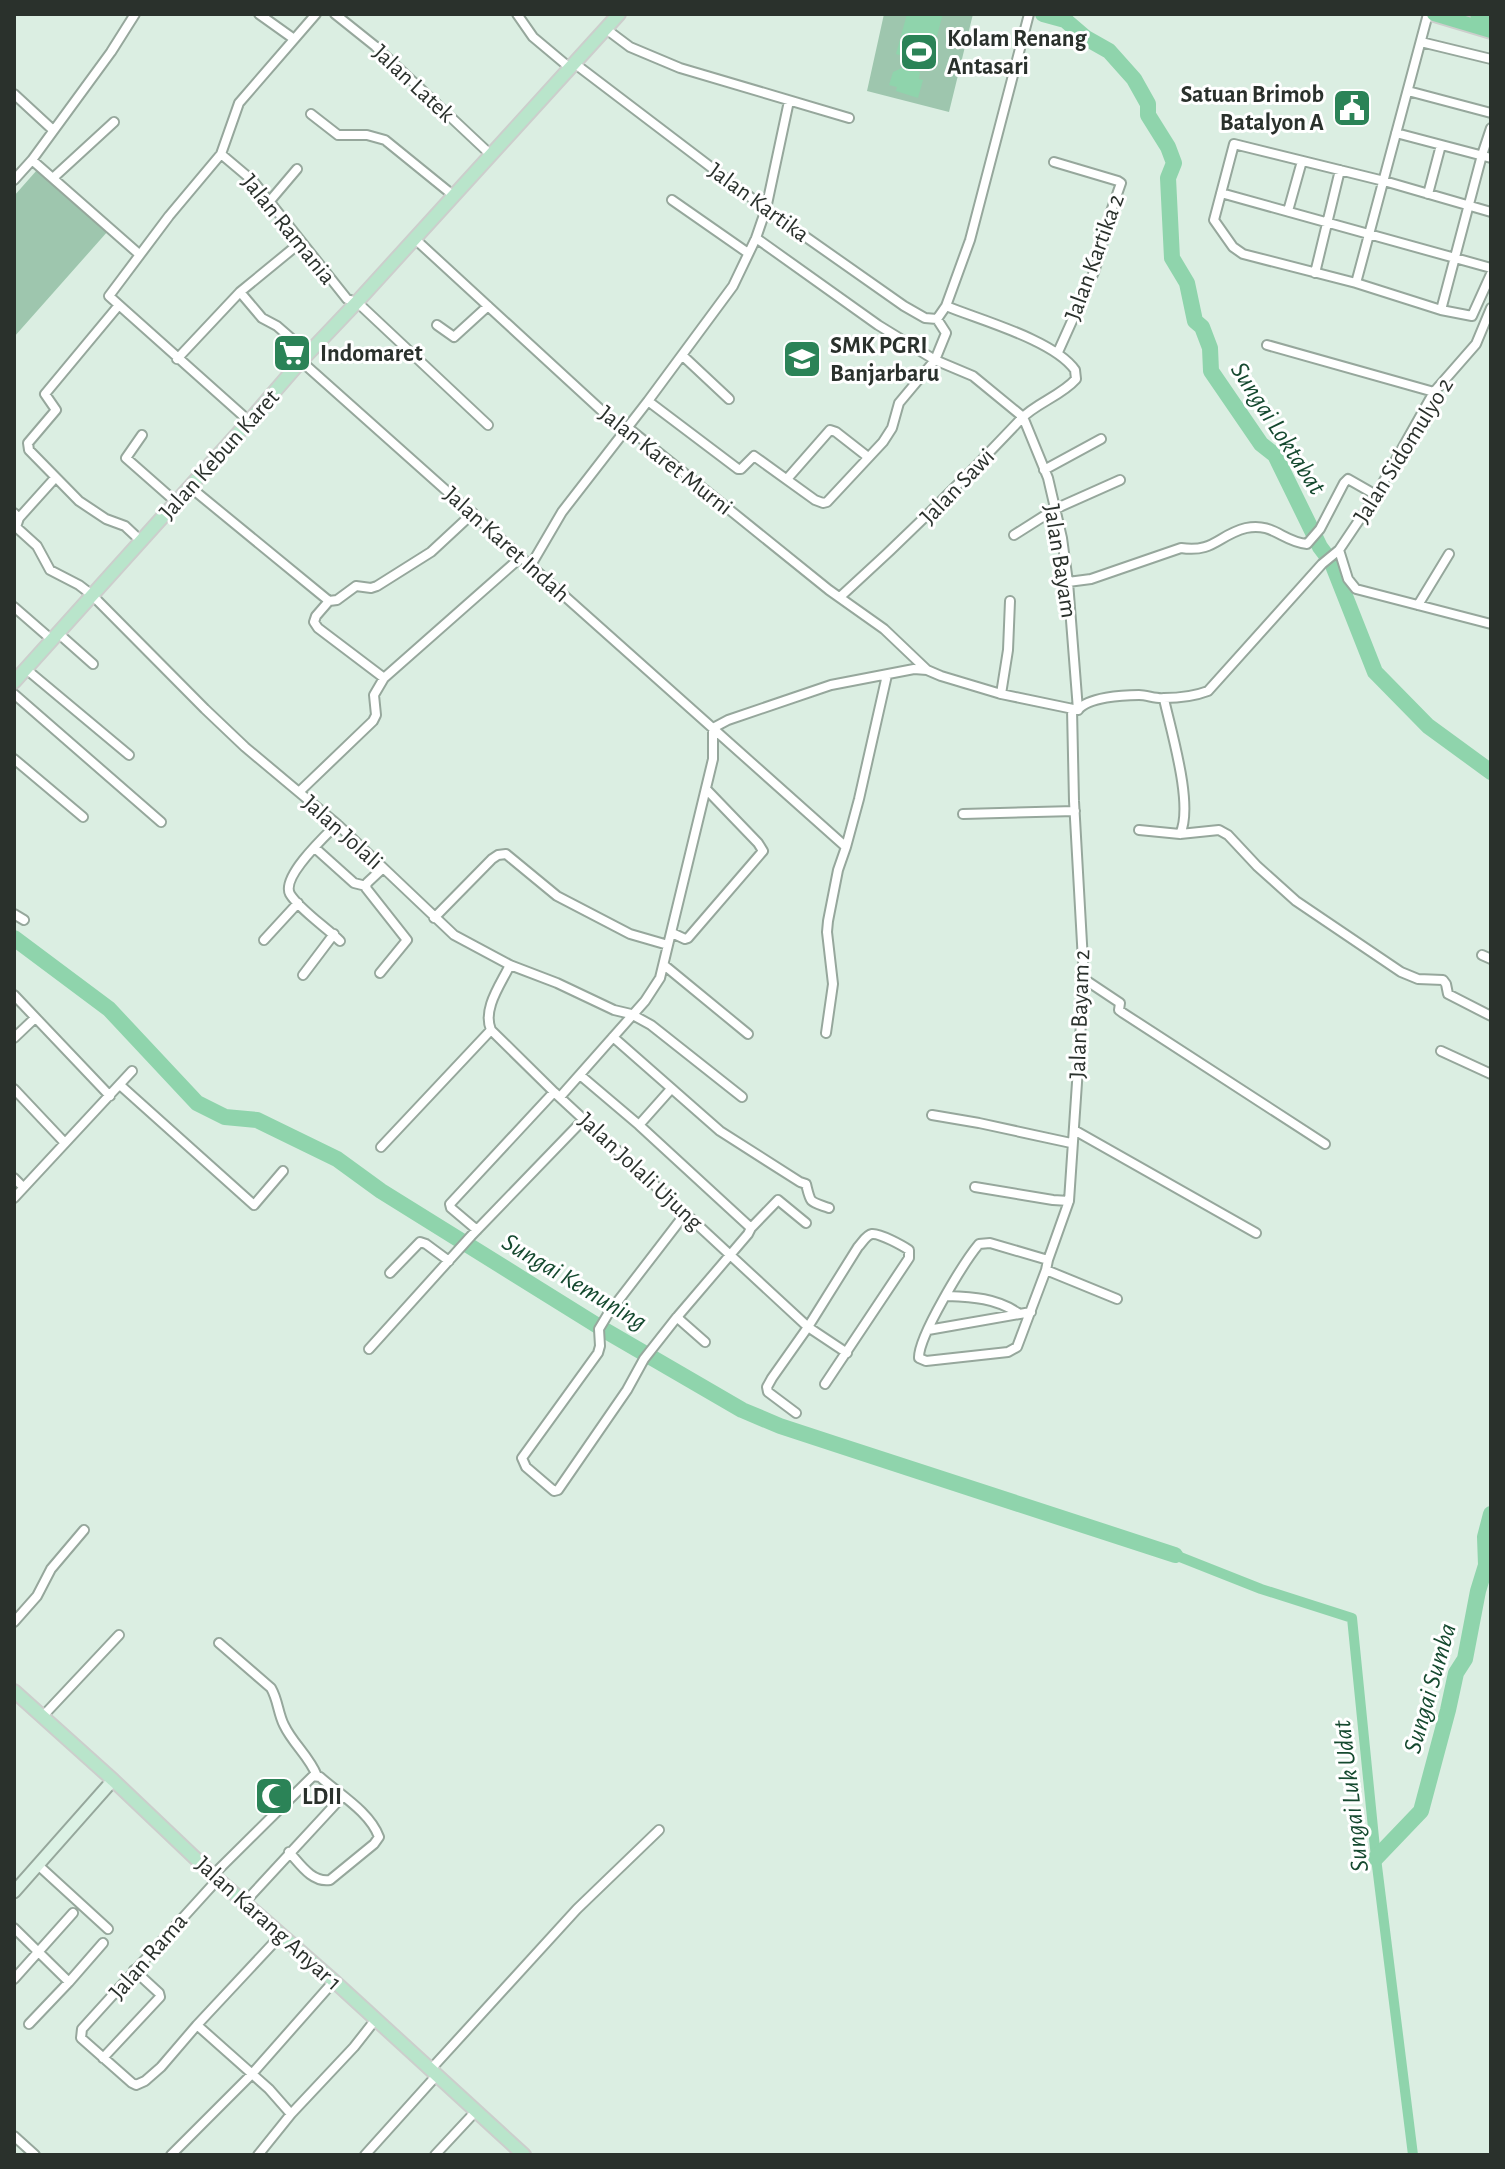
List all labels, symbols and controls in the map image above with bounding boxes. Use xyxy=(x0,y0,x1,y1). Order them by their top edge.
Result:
place label: Kolam Renang Antasari xyxy=(947,27,1088,79)
sports icon: Kolam Renang Antasari xyxy=(898,31,940,73)
street label: Jalan Latek xyxy=(368,40,459,127)
place label: Satuan Brimob Batalyon A xyxy=(1180,83,1325,135)
public building icon: Satuan Brimob Batalyon A xyxy=(1331,87,1373,129)
street label: Jalan Kartika xyxy=(704,159,813,247)
street label: Jalan Ramania xyxy=(237,170,340,289)
street label: Jalan Kartika 2 xyxy=(1061,191,1129,324)
supermarket icon: Indomaret xyxy=(271,332,313,374)
place label: SMK PGRI Banjarbaru xyxy=(830,334,940,386)
school or university icon: SMK PGRI Banjarbaru xyxy=(781,338,823,380)
place label: Indomaret xyxy=(320,342,423,366)
water label: Sungai Loktabat xyxy=(1226,358,1331,500)
street label: Jalan Sidomulyo 2 xyxy=(1350,374,1458,527)
street label: Jalan Kebun Karet xyxy=(155,385,284,524)
street label: Jalan Karet Murni xyxy=(594,402,736,520)
street label: Jalan Sawi xyxy=(916,444,999,529)
street label: Jalan Karet Indah xyxy=(439,482,574,607)
street label: Jalan Bayam xyxy=(1039,503,1081,620)
street label: Jalan Jolali xyxy=(298,791,387,875)
street label: Jalan Bayam 2 xyxy=(1066,949,1094,1079)
street label: Jalan Jolali Ujung xyxy=(574,1108,707,1235)
water label: Sungai Kemuning xyxy=(498,1229,651,1335)
water label: Sungai Sumba xyxy=(1399,1620,1461,1756)
water label: Sungai Luk Udat xyxy=(1329,1718,1373,1873)
mosque icon: LDII xyxy=(253,1775,295,1817)
place label: LDII xyxy=(302,1785,342,1809)
street label: Jalan Karang Anyar 1 xyxy=(191,1852,346,1995)
street label: Jalan Rama xyxy=(105,1909,192,2004)

